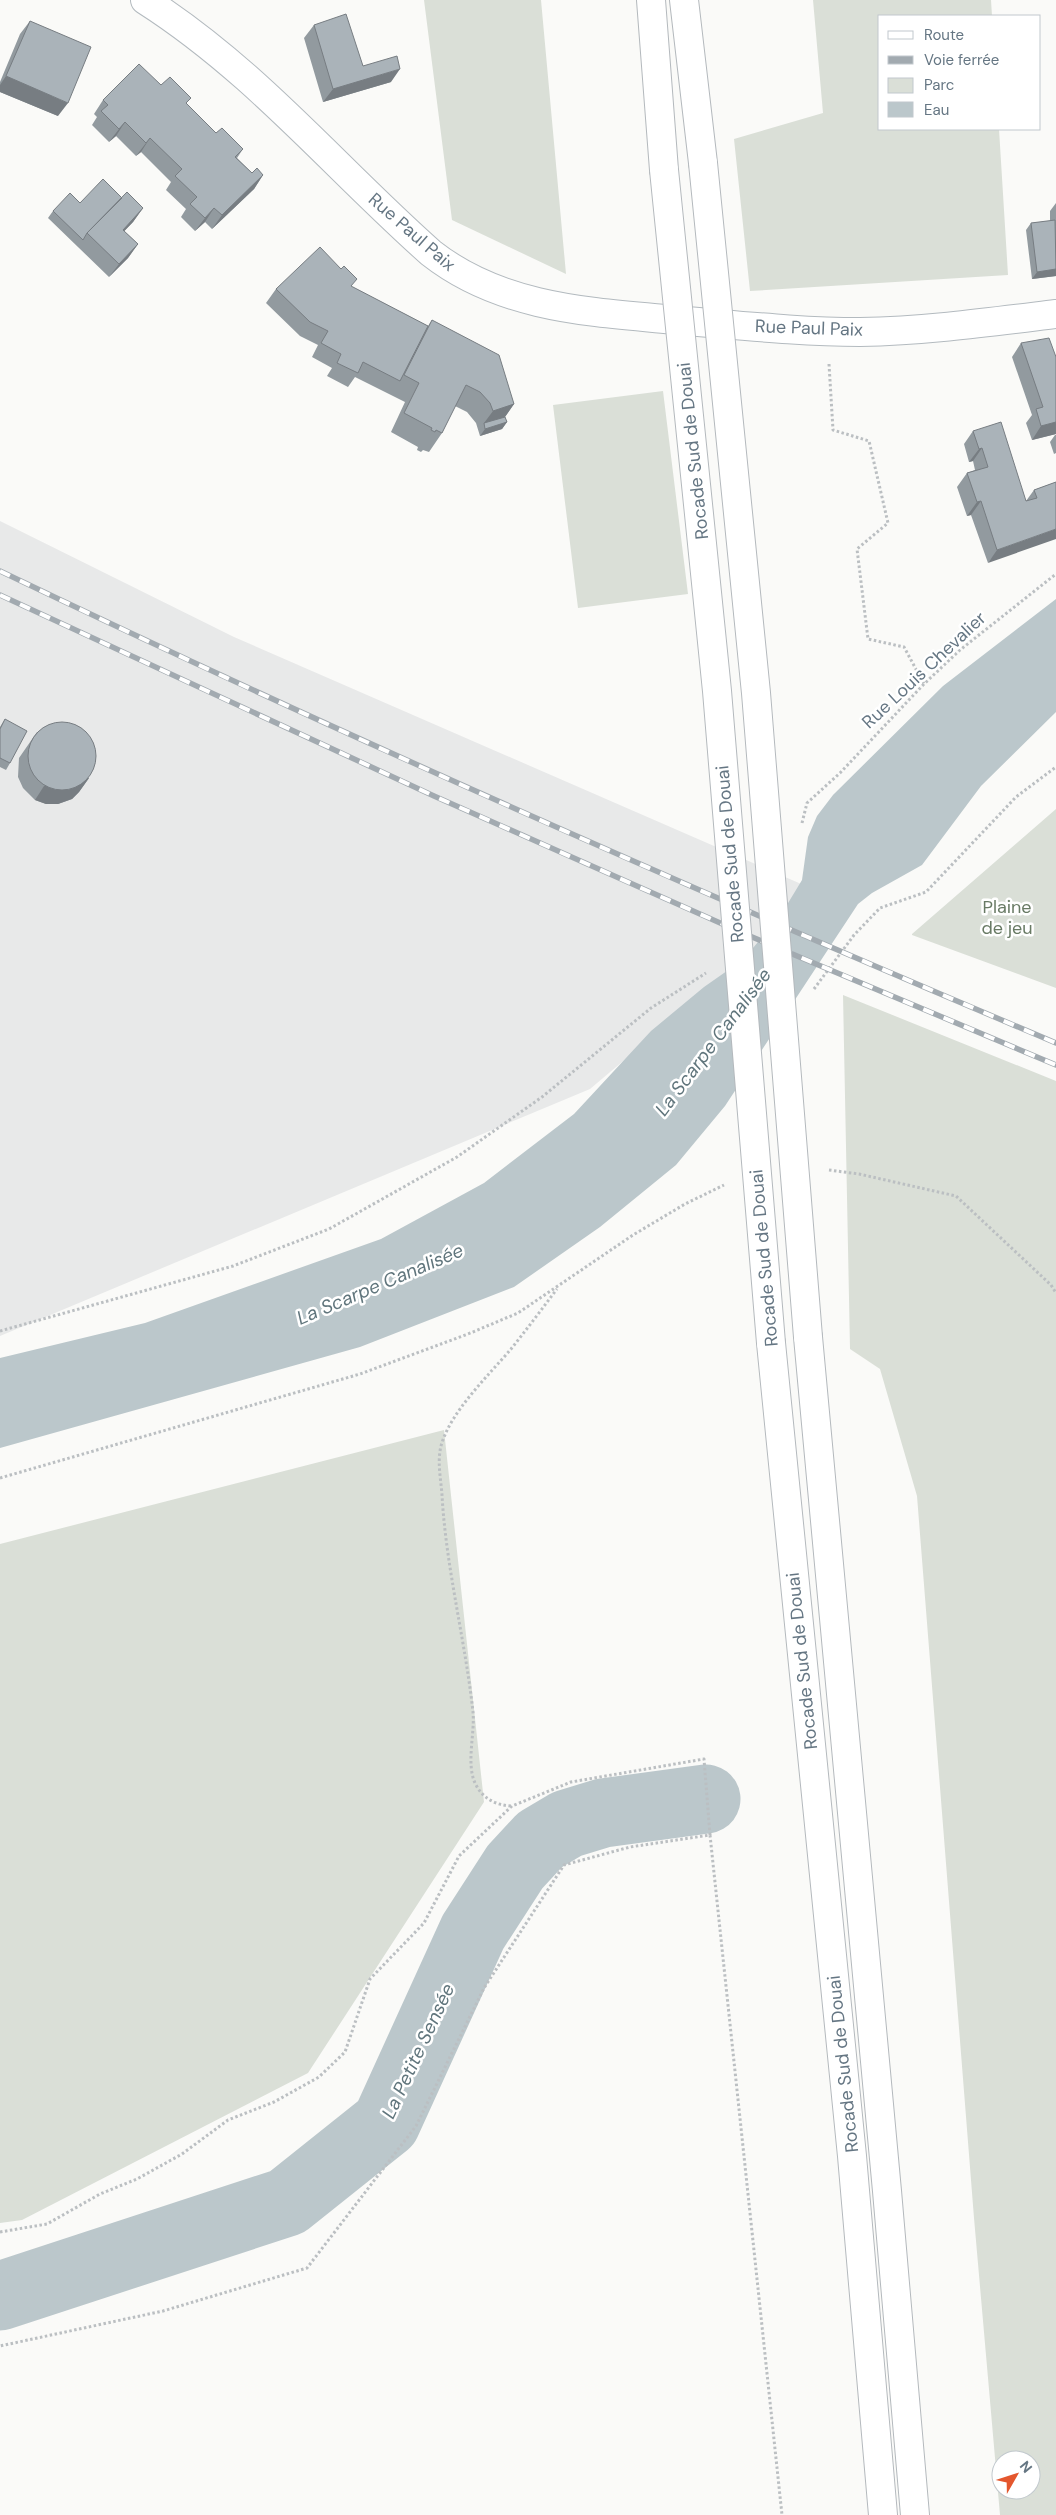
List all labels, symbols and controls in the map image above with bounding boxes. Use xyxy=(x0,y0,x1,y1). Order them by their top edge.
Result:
legend xyxy=(878,15,1041,130)
text: Route xyxy=(924,25,964,45)
text: Voie ferrée xyxy=(924,50,999,70)
text: Parc xyxy=(924,75,954,95)
text: Eau xyxy=(924,100,949,120)
street label: Rue Paul Paix xyxy=(363,188,461,277)
street label: Rue Paul Paix xyxy=(755,314,863,342)
street label: Rocade Sud de Douai xyxy=(672,361,714,541)
street label: Rue Louis Chevalier xyxy=(857,606,991,734)
street label: Rocade Sud de Douai xyxy=(710,764,750,944)
park label: Plaine de jeu xyxy=(981,895,1033,940)
water label: La Scarpe Canalisée xyxy=(649,963,777,1121)
street label: Rocade Sud de Douai xyxy=(744,1168,784,1348)
water label: La Scarpe Canalisée xyxy=(293,1238,467,1330)
street label: Rocade Sud de Douai xyxy=(781,1571,823,1751)
street label: Rocade Sud de Douai xyxy=(822,1974,864,2154)
water label: La Petite Sensée xyxy=(376,1979,460,2123)
north arrow xyxy=(991,2450,1041,2500)
text: N xyxy=(1016,2457,1036,2476)

